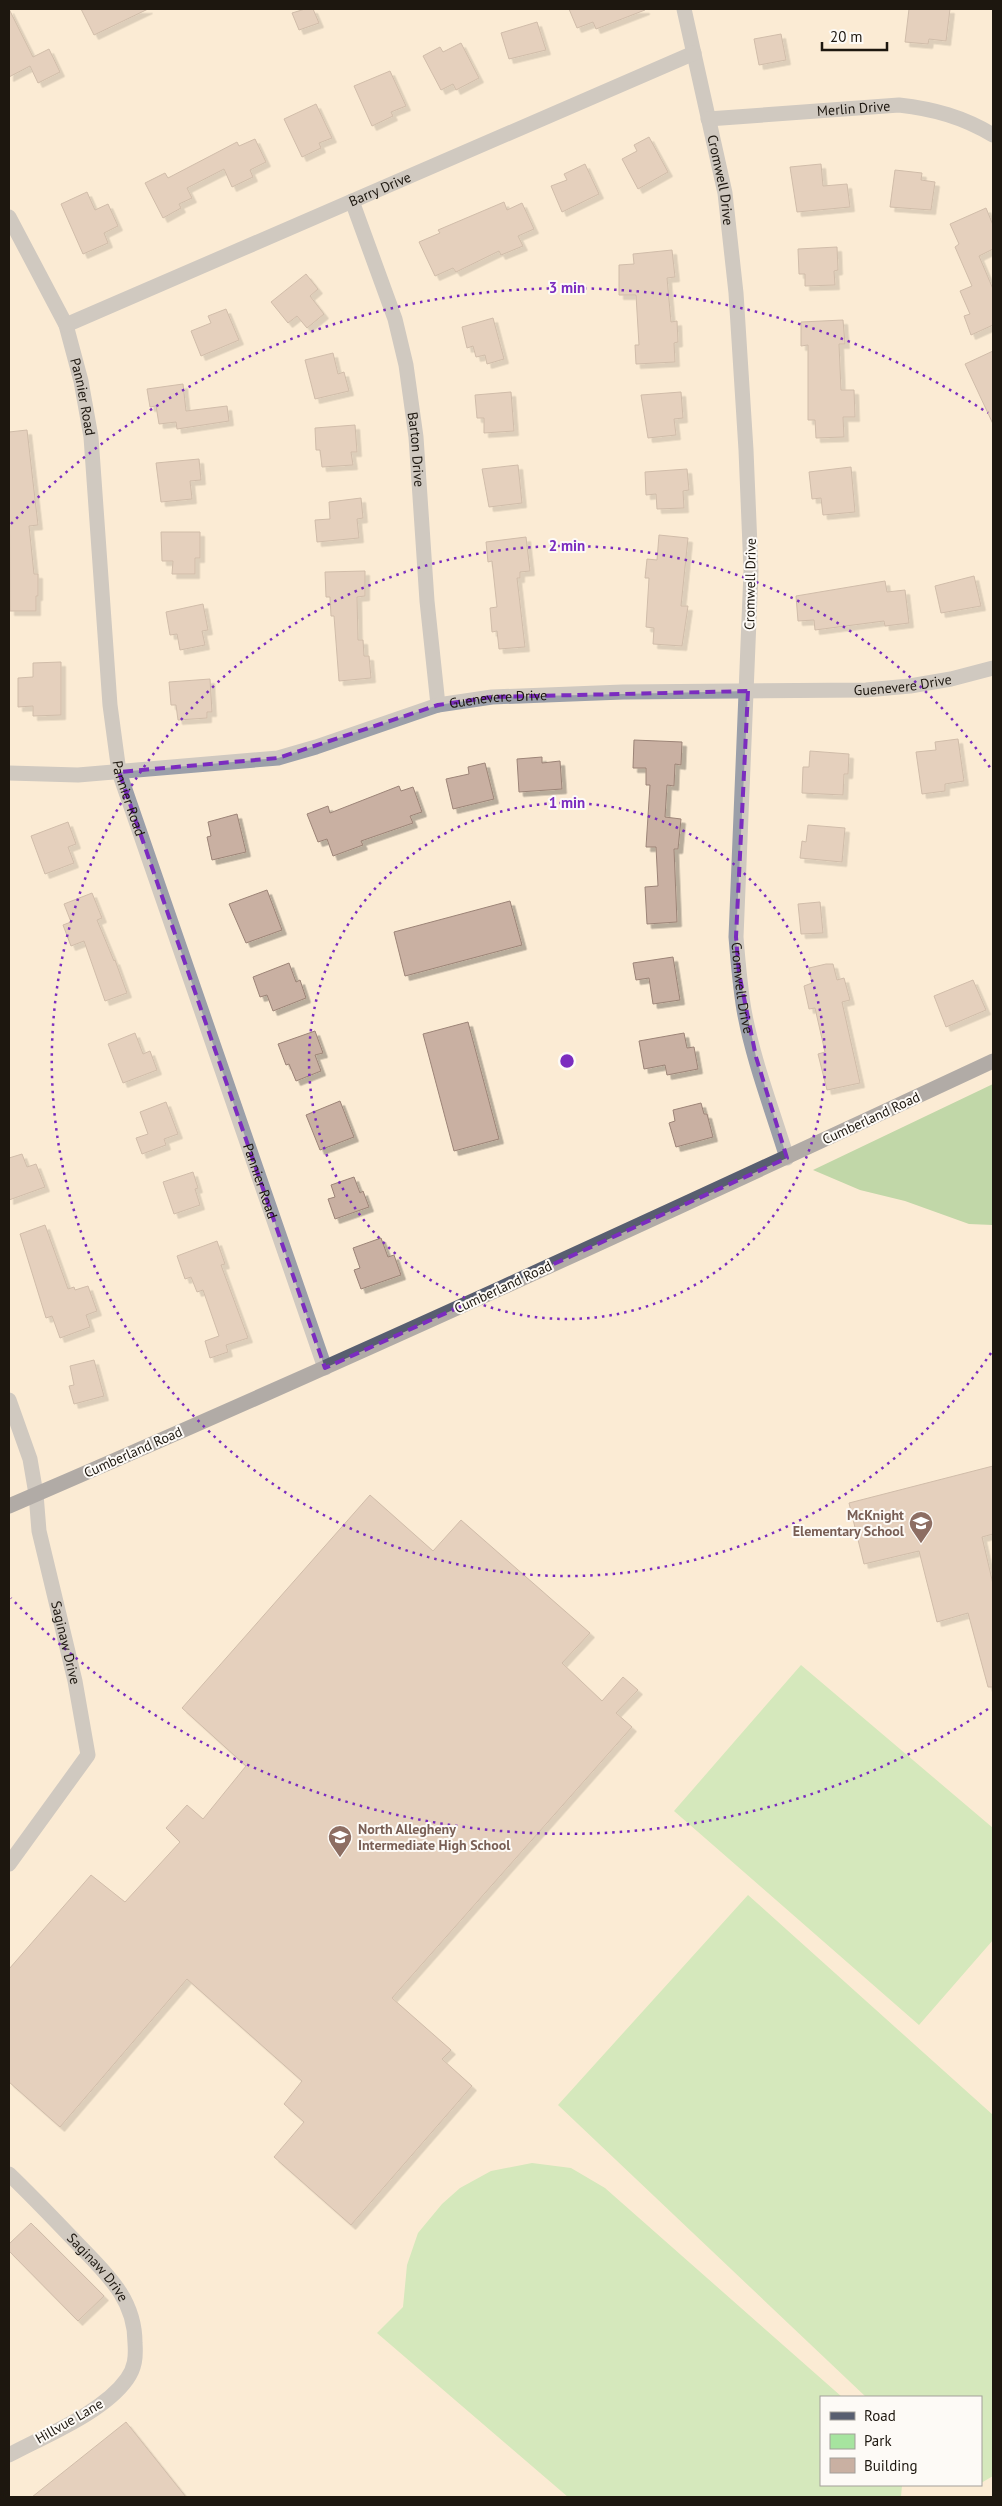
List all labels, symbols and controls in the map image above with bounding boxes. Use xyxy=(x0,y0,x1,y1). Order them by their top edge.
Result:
scale bar xyxy=(822,20,887,52)
text: 20 m xyxy=(830,27,863,46)
street label: Merlin Drive xyxy=(816,97,891,120)
street label: Cromwell Drive xyxy=(703,133,738,226)
street label: Barry Drive xyxy=(346,168,414,210)
text: 3 min xyxy=(549,278,585,297)
street label: Pannier Road xyxy=(66,356,100,437)
street label: Barton Drive xyxy=(404,411,428,488)
text: 2 min xyxy=(549,536,585,555)
street label: Cromwell Drive xyxy=(740,538,760,630)
street label: Guenevere Drive xyxy=(854,670,953,699)
street label: Guenevere Drive xyxy=(448,686,548,712)
street label: Pannier Road xyxy=(109,759,149,838)
text: 1 min xyxy=(549,793,585,812)
street label: Cromwell Drive xyxy=(727,941,758,1035)
centre of rings xyxy=(558,1052,576,1070)
street label: Cumberland Road xyxy=(819,1088,923,1148)
street label: Pannier Road xyxy=(239,1141,282,1221)
street label: Cumberland Road xyxy=(451,1257,555,1317)
street label: Cumberland Road xyxy=(81,1422,185,1482)
place label: McKnight Elementary School xyxy=(793,1506,905,1540)
school or university icon: McKnight Elementary School xyxy=(908,1510,934,1544)
street label: Saginaw Drive xyxy=(47,1599,85,1686)
place label: North Allegheny Intermediate High School xyxy=(358,1820,511,1854)
school or university icon: North Allegheny Intermediate High School xyxy=(327,1824,353,1858)
street label: Saginaw Drive xyxy=(63,2229,133,2305)
street label: Hillvue Lane xyxy=(32,2394,106,2448)
legend xyxy=(820,2396,982,2486)
text: Road xyxy=(864,2406,896,2425)
text: Park xyxy=(864,2431,892,2450)
text: Building xyxy=(864,2456,918,2475)

